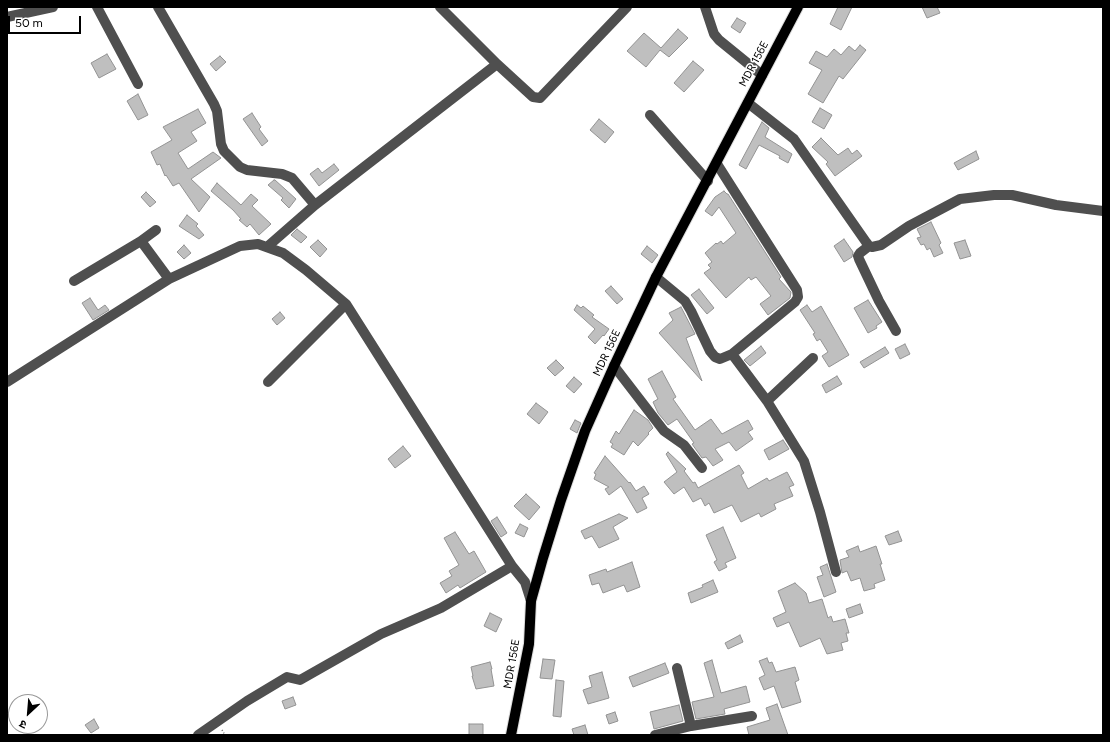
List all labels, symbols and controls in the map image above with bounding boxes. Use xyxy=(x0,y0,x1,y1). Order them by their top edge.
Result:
scale bar xyxy=(10,8,83,34)
text: 50 m xyxy=(15,16,43,30)
street label: MDR 156E xyxy=(736,39,772,89)
street label: MDR 156E xyxy=(590,328,624,378)
street label: MDR 156E xyxy=(501,638,523,690)
north arrow xyxy=(8,694,48,734)
text: उ xyxy=(17,717,29,732)

